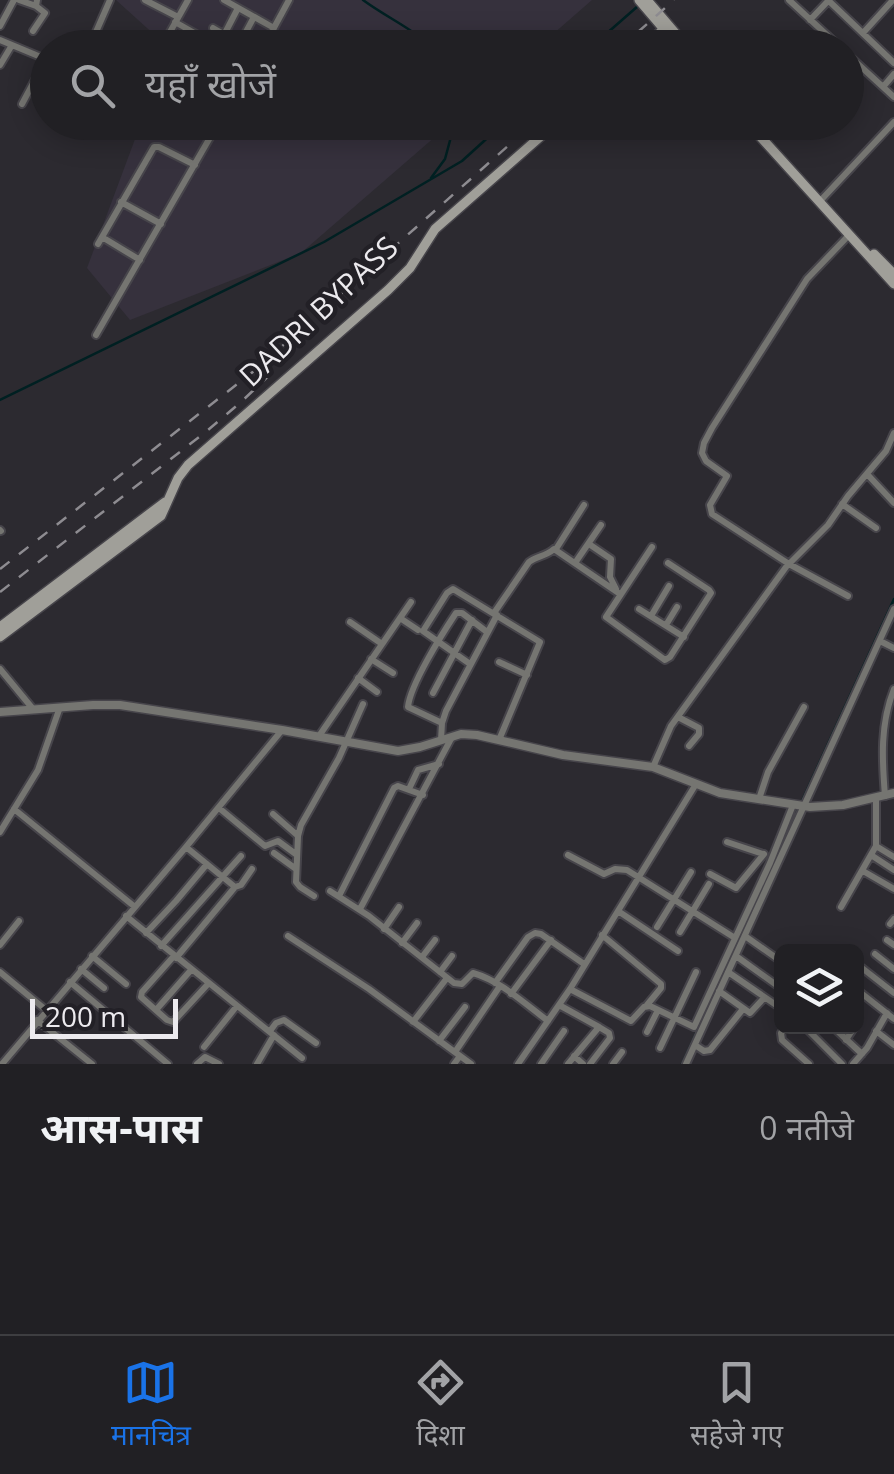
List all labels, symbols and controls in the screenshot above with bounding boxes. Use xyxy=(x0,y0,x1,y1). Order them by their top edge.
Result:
search box xyxy=(30,30,864,140)
text: यहाँ खोजें xyxy=(145,57,276,109)
icon: search xyxy=(65,58,120,113)
street label: DADRI BYPASS xyxy=(230,227,406,395)
map controls xyxy=(774,944,864,1034)
button: layers xyxy=(774,944,864,1034)
scale bar xyxy=(30,994,178,1038)
text: 200 m xyxy=(45,997,126,1035)
text: आस-पास xyxy=(40,1098,202,1155)
text: 0 नतीजे xyxy=(759,1106,854,1149)
tab: मानचित्र xyxy=(111,1355,191,1456)
tab: दिशा xyxy=(413,1355,468,1456)
tab: सहेजे गए xyxy=(690,1355,783,1456)

